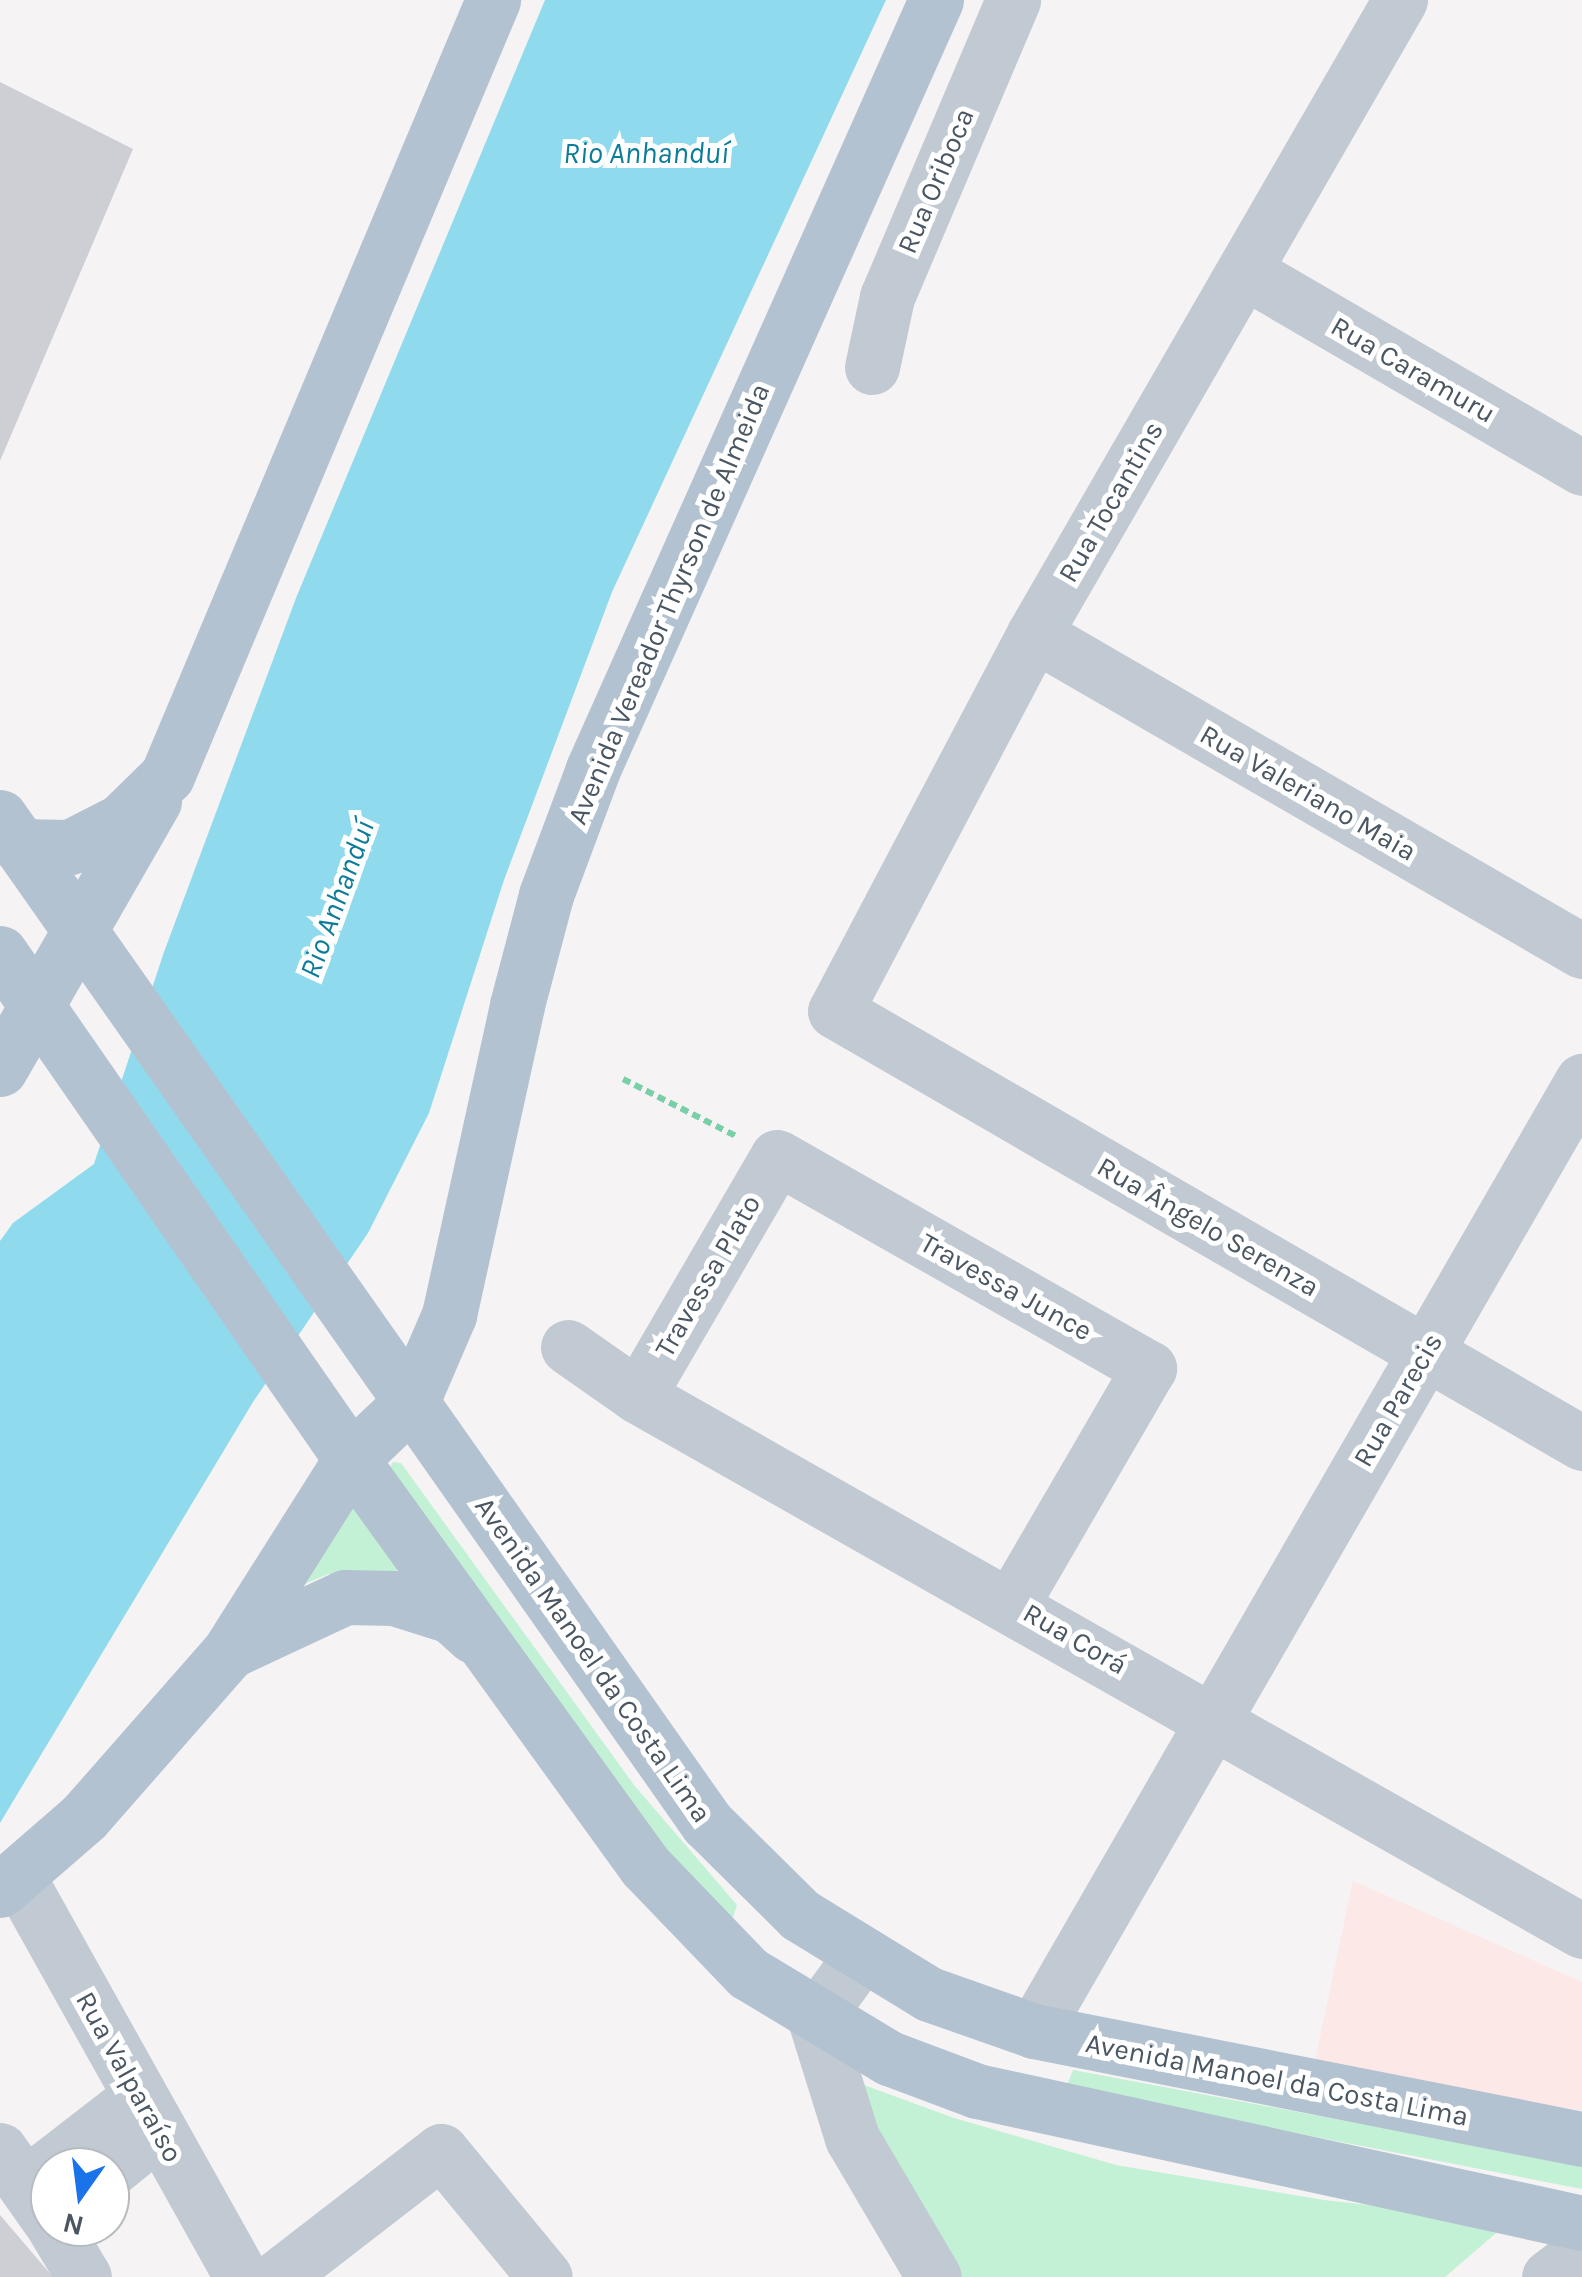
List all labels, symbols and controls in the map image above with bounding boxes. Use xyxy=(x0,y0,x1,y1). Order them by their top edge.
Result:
street label: Rua Oriboca xyxy=(890,103,982,259)
water label: Rio Anhanduí xyxy=(563,135,729,171)
street label: Rua Caramuru xyxy=(1325,309,1501,431)
street label: Avenida Vereador Thyrson de Almeida xyxy=(561,378,777,830)
street label: Rua Tocantins xyxy=(1051,415,1171,589)
street label: Rua Valeriano Maia xyxy=(1194,717,1422,869)
water label: Rio Anhanduí xyxy=(292,815,382,983)
street label: Rua Ângelo Serenza xyxy=(1091,1150,1325,1304)
street label: Travessa Plato xyxy=(648,1189,768,1363)
street label: Travessa Junce xyxy=(914,1226,1098,1348)
street label: Rua Parecis xyxy=(1346,1327,1450,1473)
street label: Avenida Manoel da Costa Lima xyxy=(468,1491,718,1829)
street label: Rua Corá xyxy=(1017,1596,1133,1682)
street label: Rua Valparaíso xyxy=(68,1986,190,2168)
street label: Avenida Manoel da Costa Lima xyxy=(1083,2026,1471,2134)
north arrow xyxy=(30,2147,130,2247)
text: N xyxy=(59,2206,87,2243)

